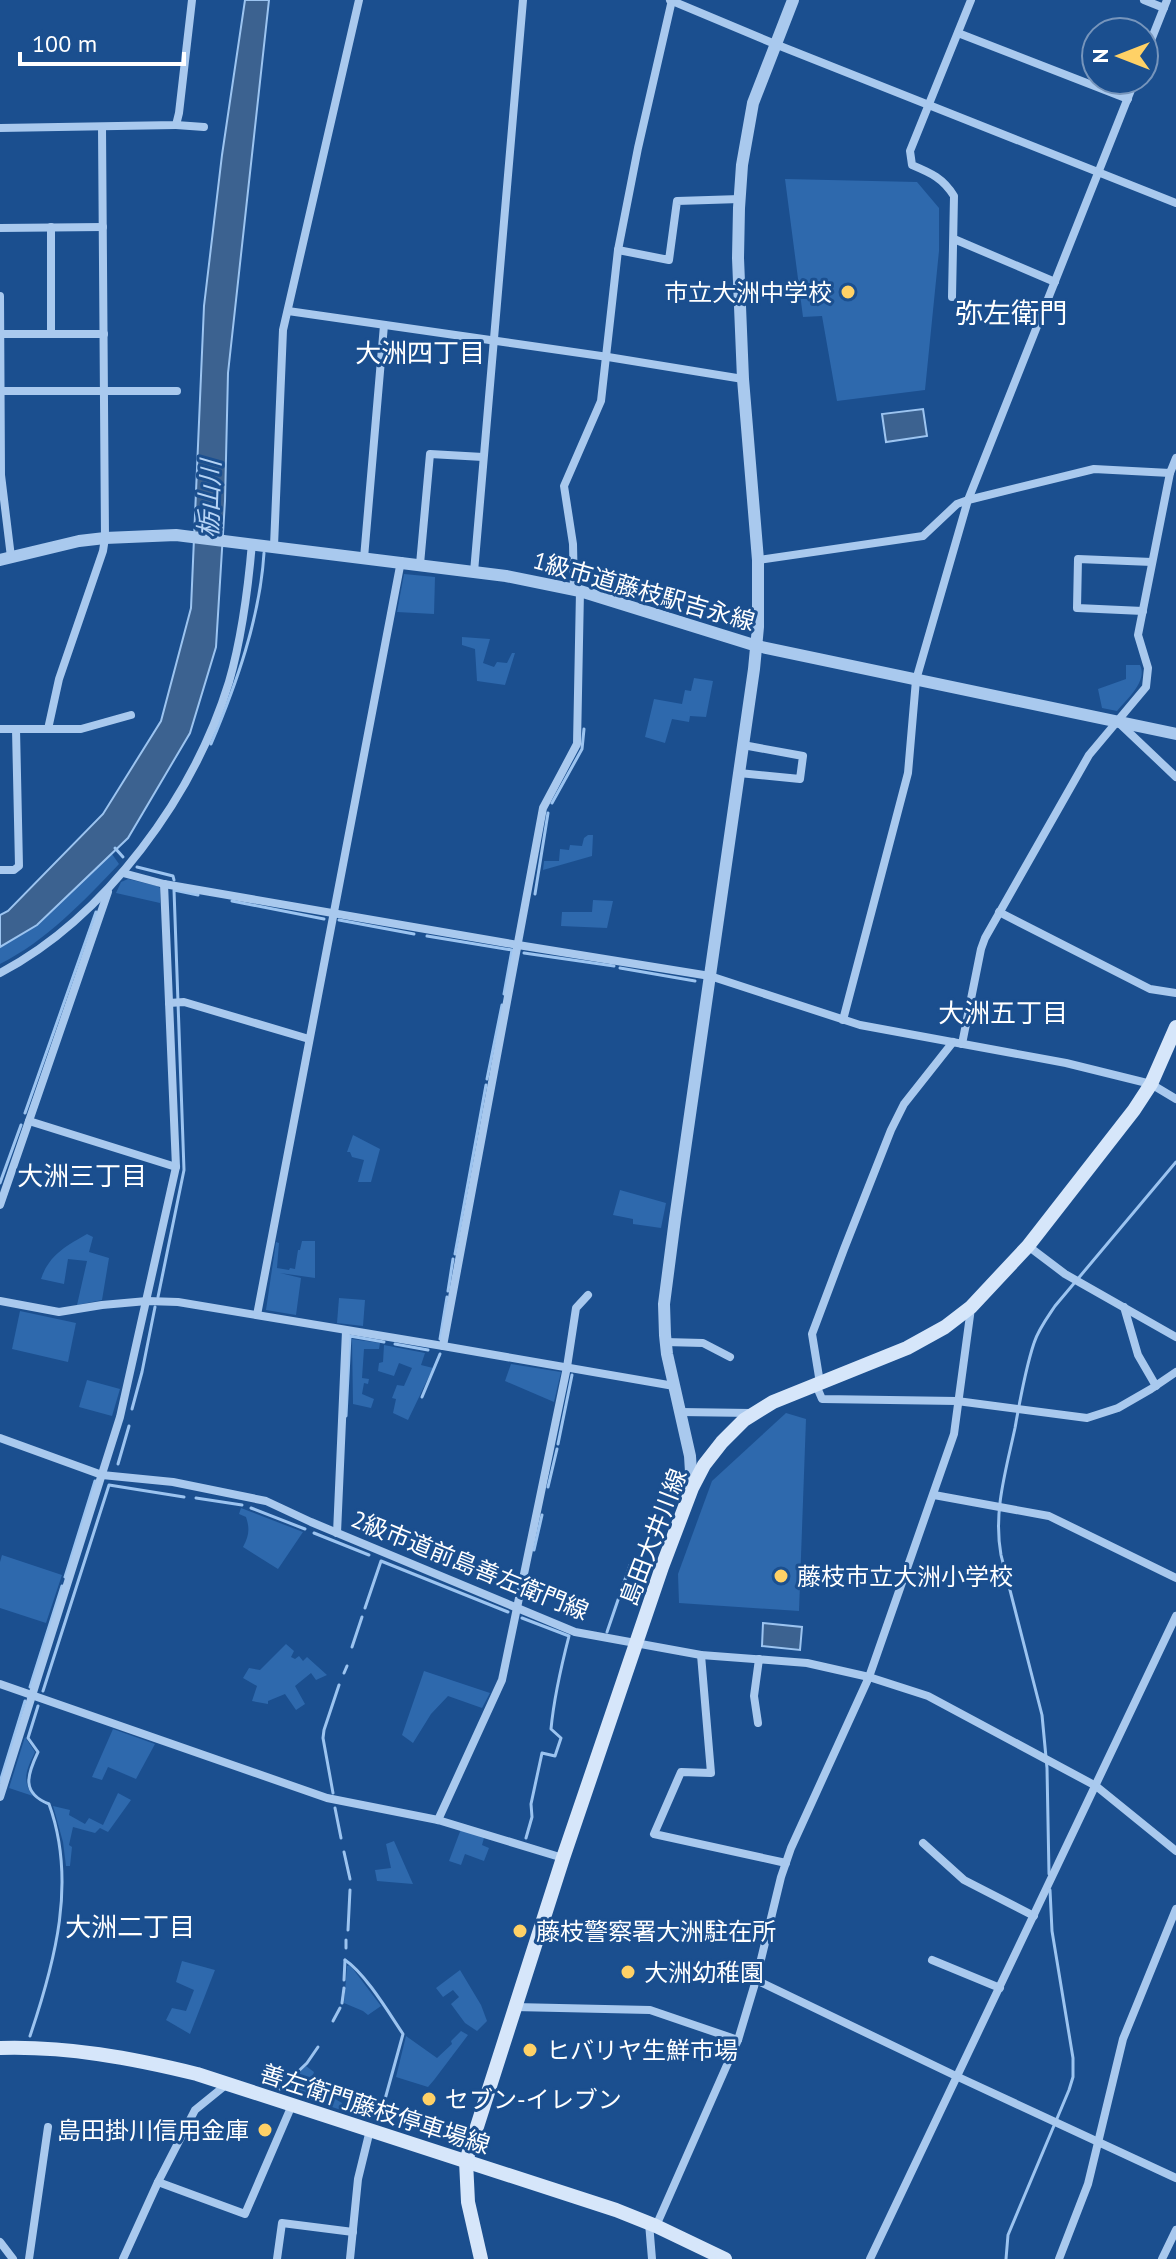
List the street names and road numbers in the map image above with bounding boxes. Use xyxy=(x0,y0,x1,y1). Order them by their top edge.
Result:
street label: 1級市道藤枝駅吉永線 xyxy=(530,545,758,637)
street label: 島田大井川線 xyxy=(613,1464,693,1610)
street label: 2級市道前島善左衛門線 xyxy=(347,1503,593,1627)
street label: 善左衛門藤枝停車場線 xyxy=(256,2057,494,2161)

